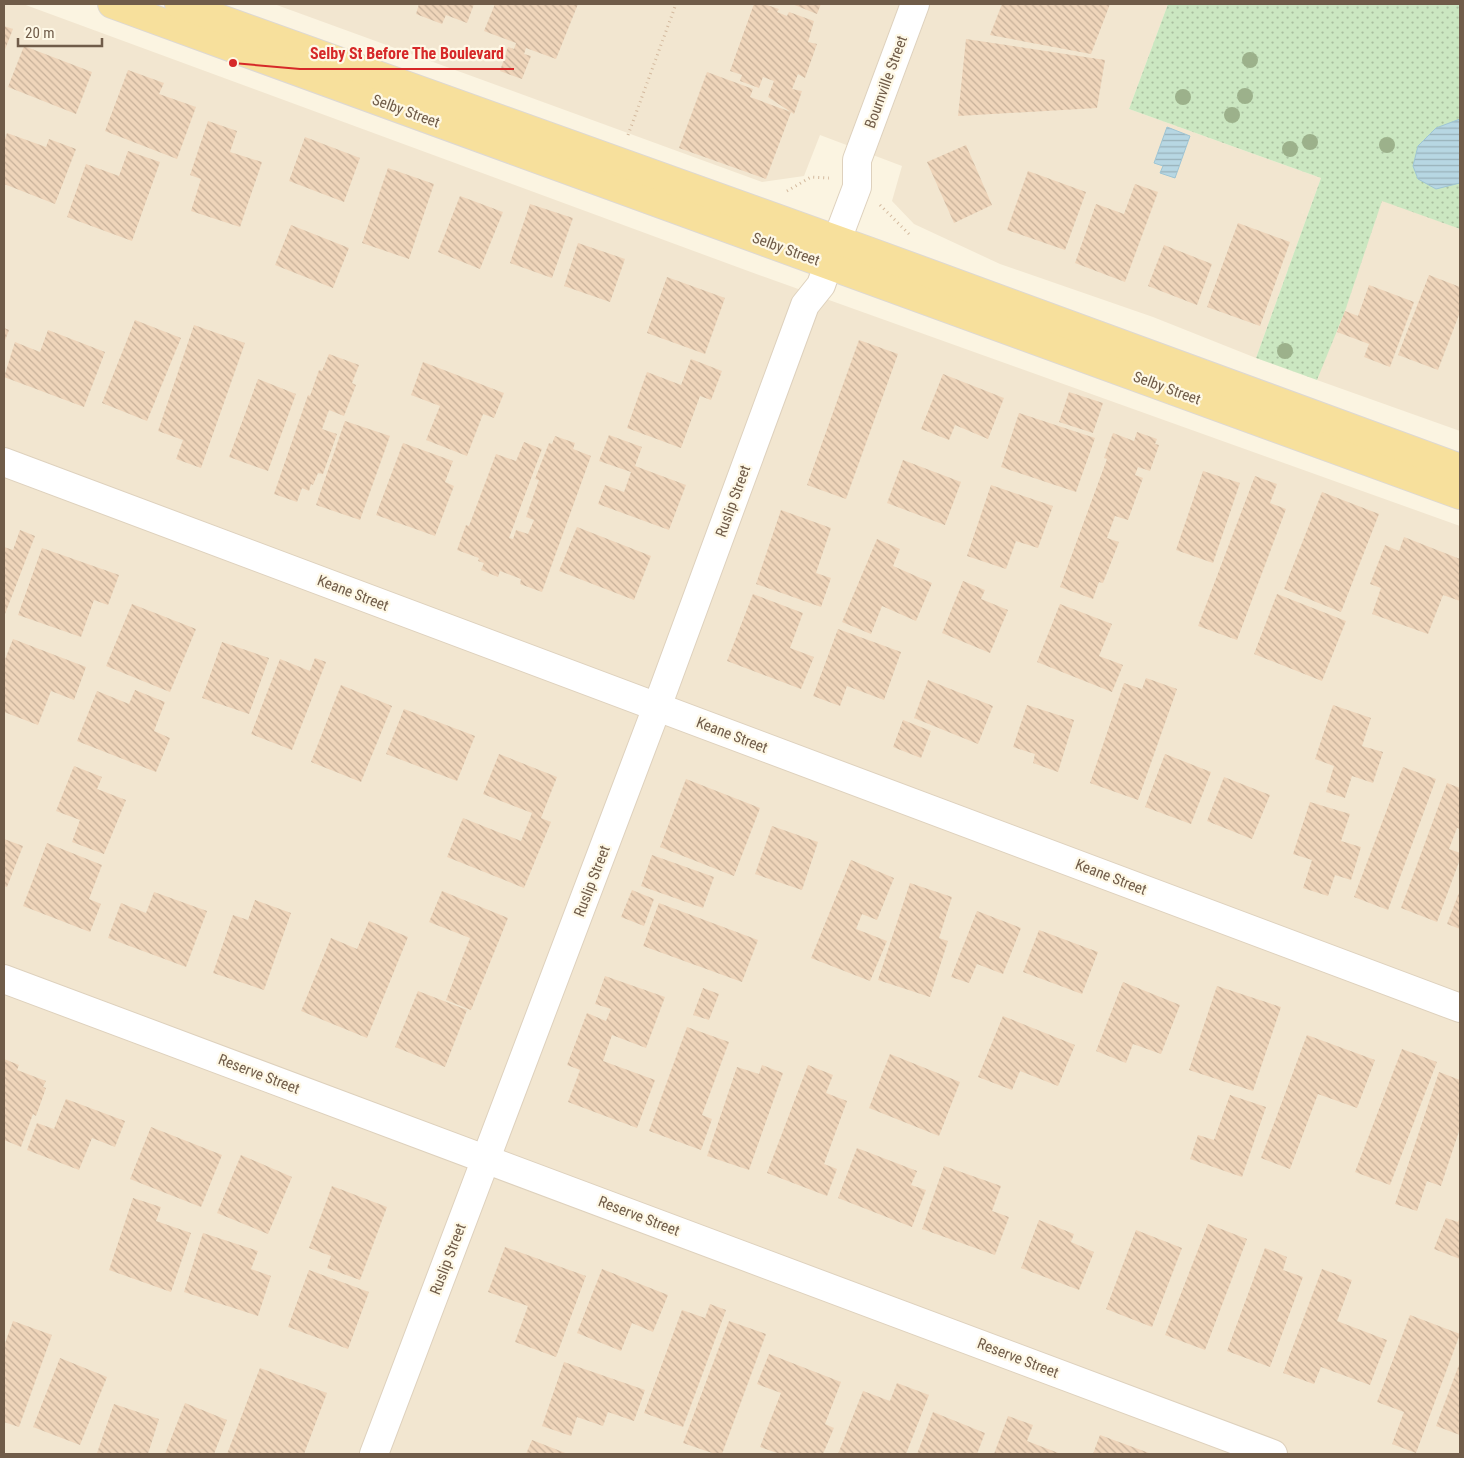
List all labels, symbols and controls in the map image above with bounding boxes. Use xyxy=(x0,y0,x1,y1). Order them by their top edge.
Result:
scale bar xyxy=(18,15,101,47)
text: 20 m xyxy=(25,24,55,42)
street label: Bournville Street xyxy=(861,33,911,131)
callout: Selby St Before The Boulevard xyxy=(300,38,514,69)
text: Selby St Before The Boulevard xyxy=(310,44,504,63)
street label: Selby Street xyxy=(370,90,442,132)
street label: Selby Street xyxy=(750,228,822,270)
street label: Selby Street xyxy=(1131,367,1203,409)
street label: Ruslip Street xyxy=(712,463,754,539)
street label: Keane Street xyxy=(315,571,391,615)
street label: Keane Street xyxy=(694,713,770,757)
street label: Ruslip Street xyxy=(570,843,614,919)
street label: Keane Street xyxy=(1073,855,1149,899)
street label: Reserve Street xyxy=(216,1050,302,1098)
street label: Reserve Street xyxy=(596,1192,682,1240)
street label: Ruslip Street xyxy=(426,1221,470,1297)
street label: Reserve Street xyxy=(975,1334,1061,1382)

